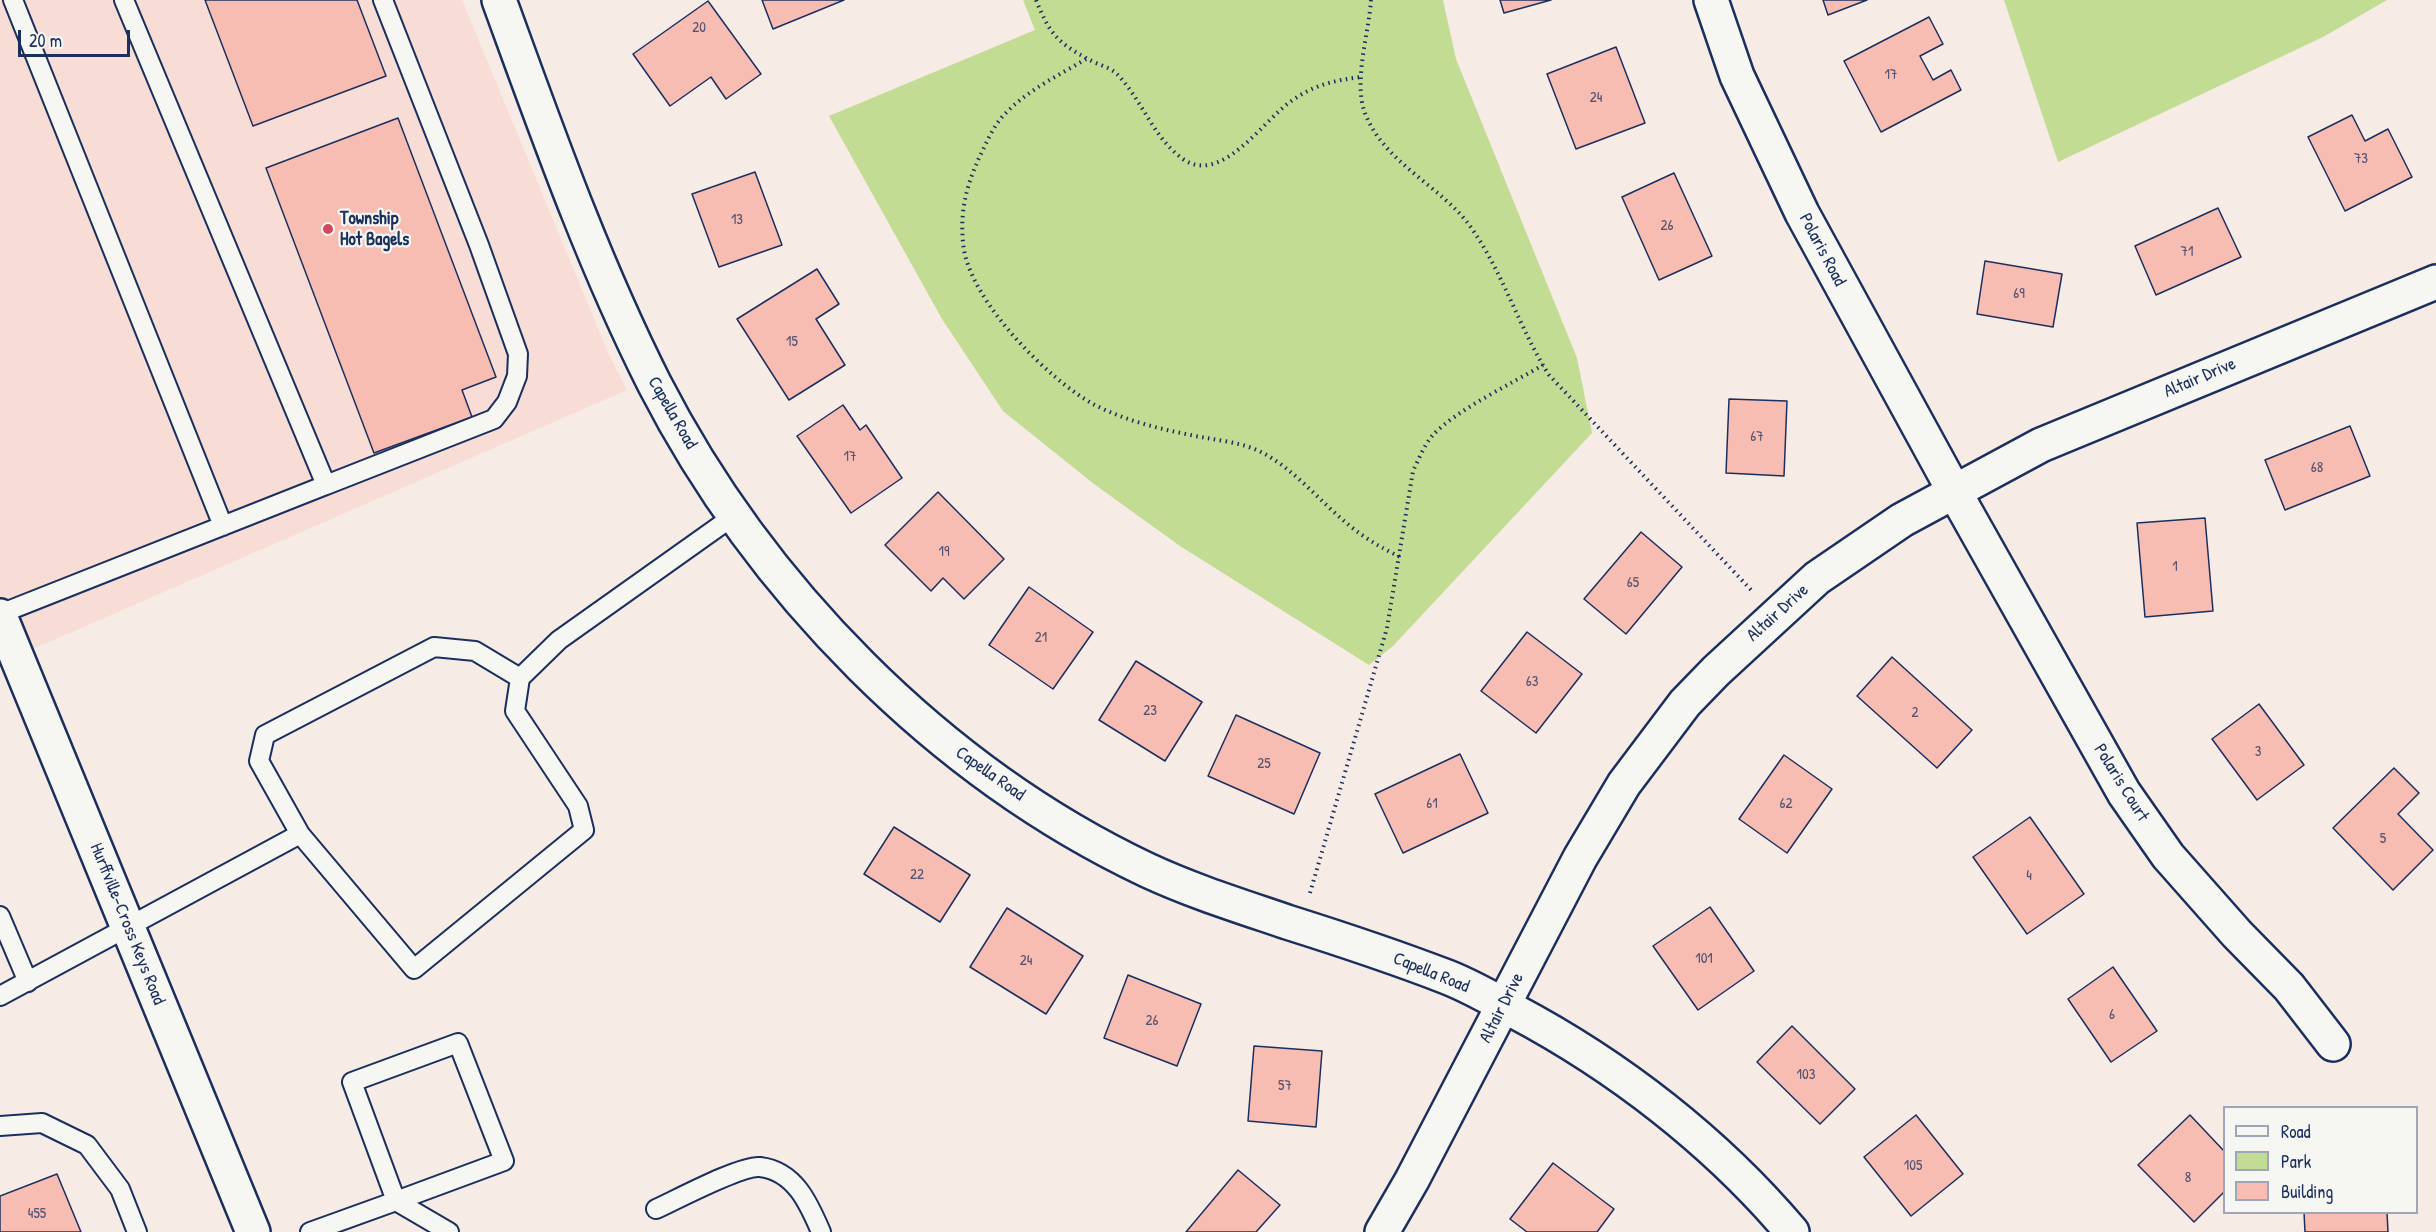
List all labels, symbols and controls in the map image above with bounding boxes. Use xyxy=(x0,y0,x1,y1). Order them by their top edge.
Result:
scale bar xyxy=(21,18,134,56)
house number: 20 xyxy=(692,19,706,37)
text: 20 m xyxy=(29,28,62,53)
house number: 17 xyxy=(1885,66,1897,84)
house number: 24 xyxy=(1590,89,1602,107)
house number: 73 xyxy=(2354,150,2368,168)
place label: Township Hot Bagels xyxy=(340,208,409,250)
street label: Polaris Road xyxy=(1794,210,1850,290)
house number: 13 xyxy=(731,211,743,229)
house number: 26 xyxy=(1660,217,1674,235)
marker: Township Hot Bagels xyxy=(321,222,335,236)
house number: 71 xyxy=(2181,243,2193,261)
house number: 69 xyxy=(2013,285,2025,303)
house number: 15 xyxy=(786,333,798,351)
street label: Altair Drive xyxy=(2161,353,2239,403)
street label: Capella Road xyxy=(643,373,701,453)
house number: 67 xyxy=(1750,428,1764,446)
house number: 17 xyxy=(844,448,856,466)
house number: 68 xyxy=(2311,459,2323,477)
house number: 19 xyxy=(939,543,949,561)
house number: 1 xyxy=(2172,558,2178,576)
house number: 65 xyxy=(1627,574,1639,592)
street label: Altair Drive xyxy=(1743,580,1813,646)
house number: 21 xyxy=(1035,629,1047,647)
house number: 63 xyxy=(1526,673,1538,691)
house number: 23 xyxy=(1143,702,1157,720)
house number: 2 xyxy=(1911,704,1919,722)
street label: Polaris Court xyxy=(2089,740,2153,826)
street label: Capella Road xyxy=(951,742,1029,806)
house number: 3 xyxy=(2255,743,2261,761)
house number: 25 xyxy=(1257,755,1271,773)
house number: 61 xyxy=(1426,795,1438,813)
house number: 62 xyxy=(1779,795,1793,813)
house number: 5 xyxy=(2380,830,2386,848)
street label: Hurffville-Cross Keys Road xyxy=(85,840,169,1008)
house number: 22 xyxy=(910,866,924,884)
house number: 4 xyxy=(2026,867,2032,885)
street label: Capella Road xyxy=(1390,948,1472,998)
house number: 101 xyxy=(1695,950,1713,968)
house number: 24 xyxy=(1020,952,1032,970)
street label: Altair Drive xyxy=(1475,969,1529,1047)
house number: 6 xyxy=(2109,1006,2115,1024)
house number: 26 xyxy=(1145,1012,1159,1030)
house number: 103 xyxy=(1797,1066,1815,1084)
house number: 57 xyxy=(1278,1077,1292,1095)
legend xyxy=(2223,1106,2418,1214)
text: Road xyxy=(2281,1119,2311,1144)
text: Park xyxy=(2281,1149,2311,1174)
house number: 105 xyxy=(1904,1157,1922,1175)
house number: 8 xyxy=(2185,1169,2191,1187)
text: Building xyxy=(2281,1179,2333,1204)
house number: 455 xyxy=(28,1205,46,1223)

